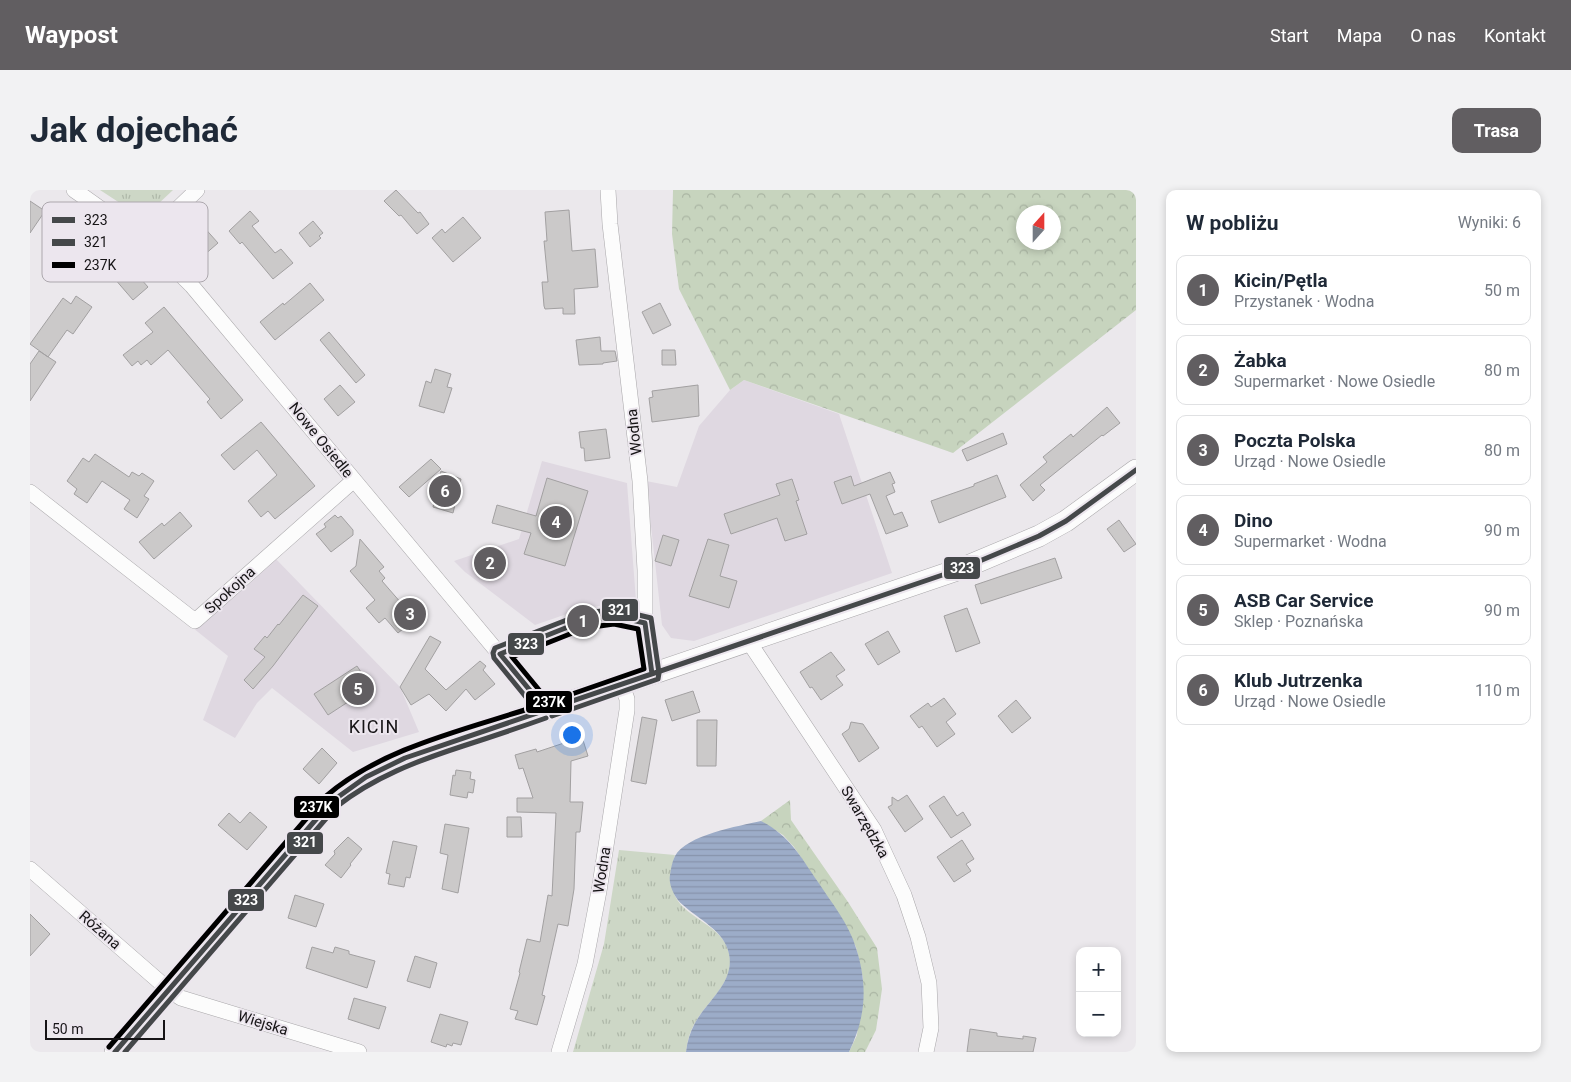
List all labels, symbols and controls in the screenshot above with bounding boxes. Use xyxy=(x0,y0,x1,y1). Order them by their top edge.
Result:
text: Waypost xyxy=(25,21,118,49)
text: Start xyxy=(1270,25,1309,46)
text: Mapa xyxy=(1337,25,1382,46)
text: O nas xyxy=(1410,25,1456,46)
text: Kontakt xyxy=(1484,25,1546,46)
button: Trasa xyxy=(1452,108,1541,153)
text: Jak dojechać xyxy=(30,110,238,151)
legend xyxy=(42,202,208,282)
north arrow xyxy=(1016,205,1061,250)
text: W pobliżu xyxy=(1186,211,1279,235)
text: 323 xyxy=(84,212,108,228)
text: Wyniki: 6 xyxy=(1458,213,1521,232)
text: 321 xyxy=(84,234,108,250)
text: 237K xyxy=(84,257,117,273)
text: Kicin/Pętla xyxy=(1234,269,1328,292)
text: 1 xyxy=(1198,281,1208,300)
text: 50 m xyxy=(1484,281,1520,300)
text: Przystanek · Wodna xyxy=(1234,292,1374,311)
text: Żabka xyxy=(1234,349,1287,372)
text: 2 xyxy=(1198,361,1208,380)
text: 80 m xyxy=(1484,361,1520,380)
text: Supermarket · Nowe Osiedle xyxy=(1234,372,1435,391)
street label: Nowe Osiedle xyxy=(285,399,357,481)
street label: Wodna xyxy=(623,408,645,456)
text: Poczta Polska xyxy=(1234,429,1356,452)
text: 3 xyxy=(1198,441,1208,460)
text: 80 m xyxy=(1484,441,1520,460)
text: Urząd · Nowe Osiedle xyxy=(1234,452,1386,471)
pin: 6 xyxy=(429,472,461,510)
pin: 4 xyxy=(540,503,572,541)
text: Dino xyxy=(1234,509,1273,532)
text: 4 xyxy=(1198,521,1208,540)
text: 90 m xyxy=(1484,521,1520,540)
text: Supermarket · Wodna xyxy=(1234,532,1387,551)
pin: 2 xyxy=(474,544,506,582)
line badge: 323 xyxy=(943,556,981,580)
text: 323 xyxy=(950,560,974,576)
street label: Spokojna xyxy=(201,563,259,617)
text: ASB Car Service xyxy=(1234,589,1374,612)
pin: 3 xyxy=(394,595,426,633)
line badge: 321 xyxy=(601,598,639,622)
text: 5 xyxy=(1198,601,1208,620)
text: 90 m xyxy=(1484,601,1520,620)
pin: 1 xyxy=(567,602,599,640)
text: 321 xyxy=(608,602,632,618)
text: Sklep · Poznańska xyxy=(1234,612,1363,631)
line badge: 323 xyxy=(507,632,545,656)
text: 323 xyxy=(514,636,538,652)
text: Klub Jutrzenka xyxy=(1234,669,1363,692)
pin: 5 xyxy=(342,670,374,708)
text: 6 xyxy=(1198,681,1208,700)
text: 110 m xyxy=(1475,681,1520,700)
line badge: 237K xyxy=(525,690,573,714)
text: Urząd · Nowe Osiedle xyxy=(1234,692,1386,711)
text: 237K xyxy=(533,694,566,710)
district label: KICIN xyxy=(349,716,399,737)
your location xyxy=(559,722,585,748)
street label: Swarzędzka xyxy=(837,783,893,861)
line badge: 237K xyxy=(293,795,340,819)
text: 237K xyxy=(300,799,333,815)
line badge: 321 xyxy=(286,831,324,855)
text: 321 xyxy=(293,834,317,850)
street label: Wodna xyxy=(589,846,615,894)
line badge: 323 xyxy=(227,888,265,912)
text: 323 xyxy=(234,892,258,908)
street label: Różana xyxy=(75,907,125,953)
map controls xyxy=(1076,947,1121,1037)
button: + xyxy=(1076,947,1121,992)
button: − xyxy=(1076,992,1121,1037)
street label: Wiejska xyxy=(235,1007,291,1039)
scale bar xyxy=(45,1017,165,1040)
text: 50 m xyxy=(52,1021,84,1037)

